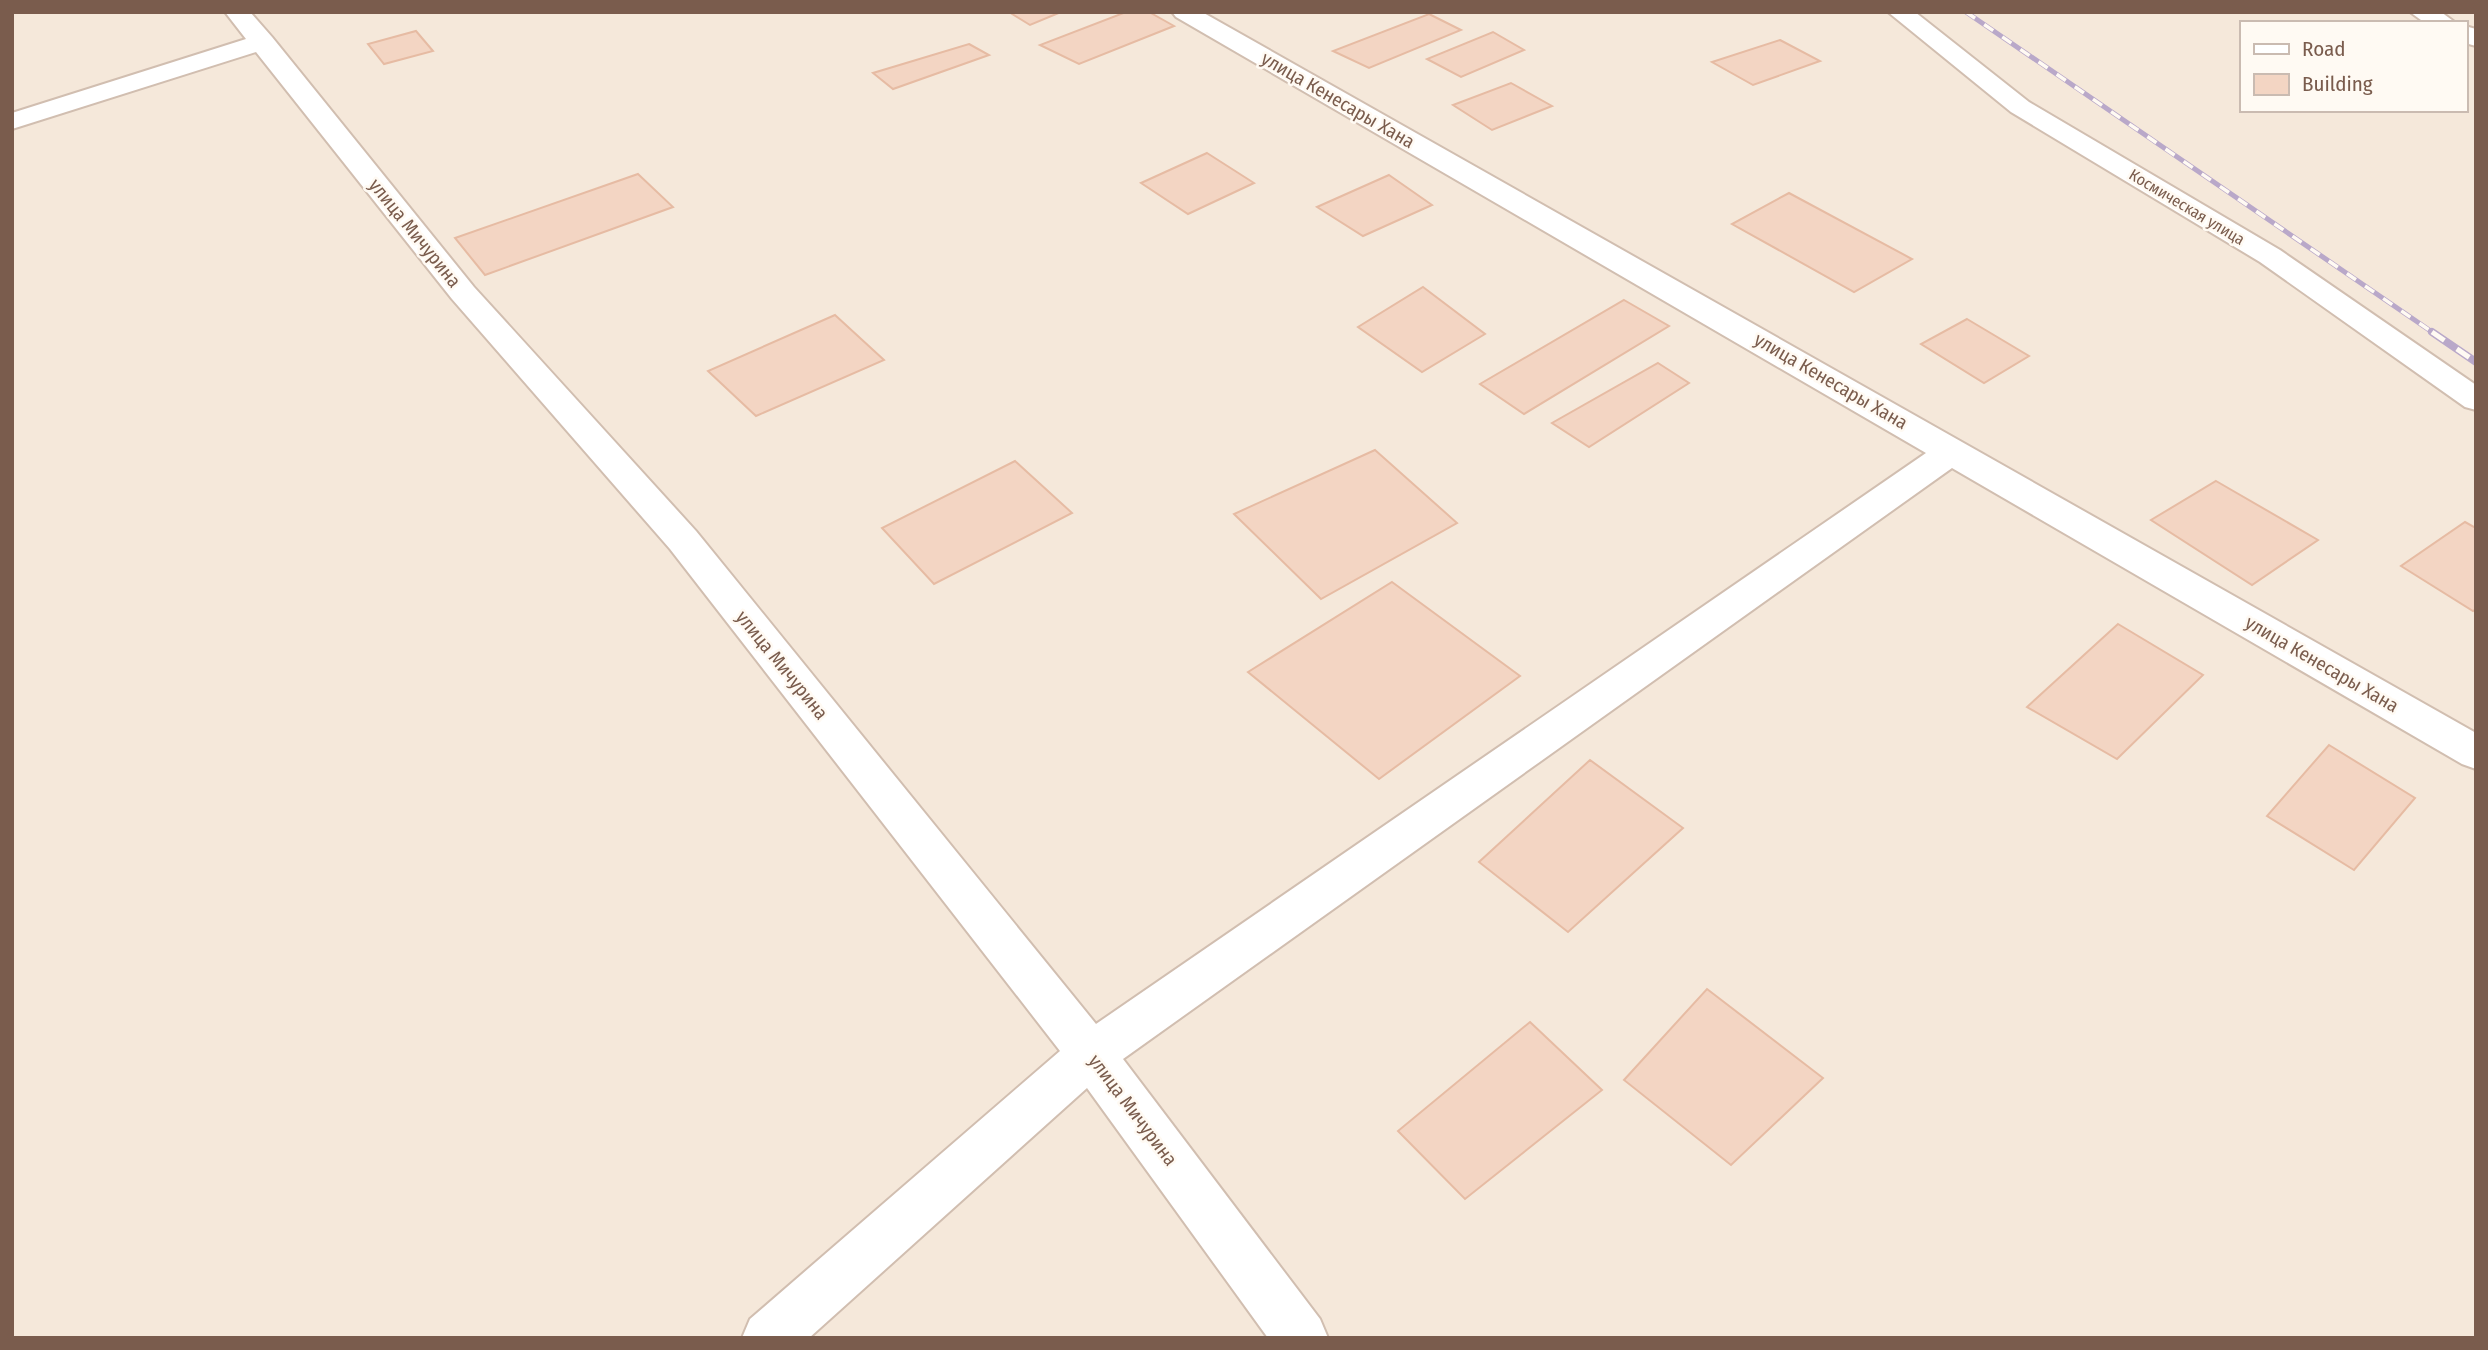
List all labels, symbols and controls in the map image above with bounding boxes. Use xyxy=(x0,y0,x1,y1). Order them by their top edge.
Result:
legend xyxy=(2240,21,2467,112)
text: Road xyxy=(2302,36,2346,62)
street label: улица Кенесары Хана xyxy=(1257,47,1419,153)
text: Building xyxy=(2302,71,2373,97)
street label: Космическая улица xyxy=(2126,165,2248,249)
street label: улица Мичурина xyxy=(364,174,466,292)
street label: улица Кенесары Хана xyxy=(1750,328,1912,434)
street label: улица Мичурина xyxy=(731,606,833,724)
street label: улица Кенесары Хана xyxy=(2241,611,2403,717)
street label: улица Мичурина xyxy=(1084,1050,1182,1170)

